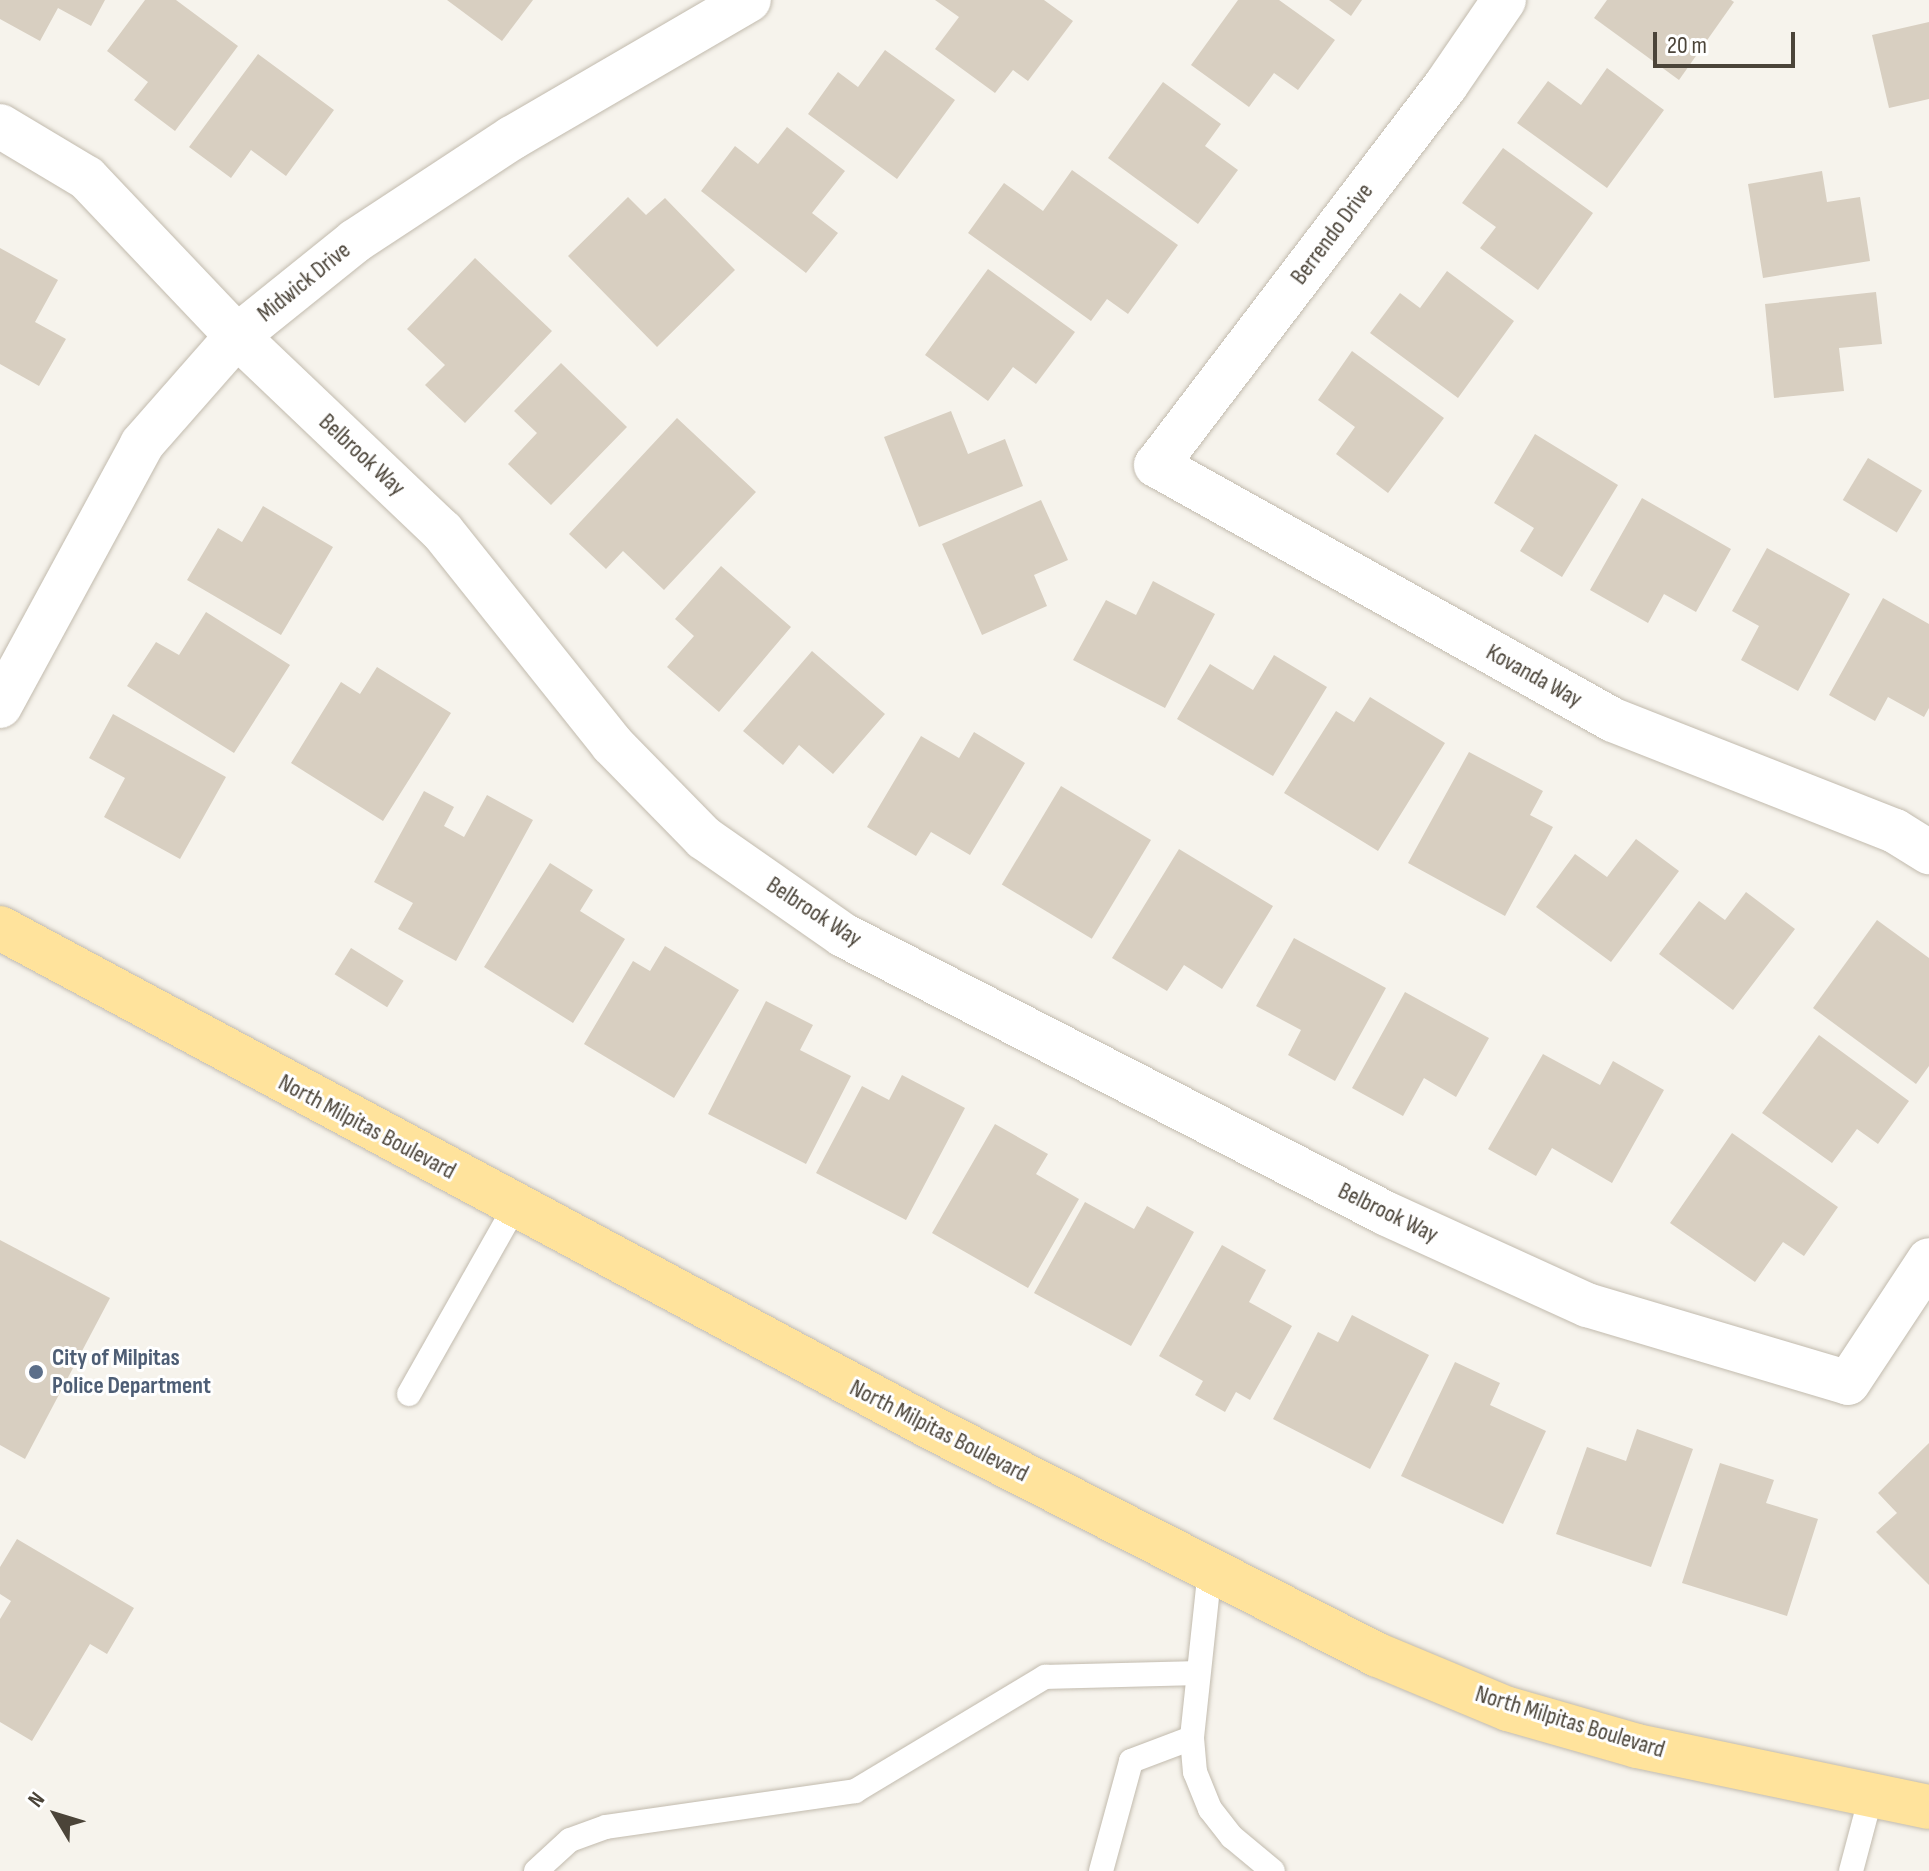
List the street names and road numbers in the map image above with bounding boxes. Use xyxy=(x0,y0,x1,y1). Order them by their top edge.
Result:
street label: Berrendo Drive xyxy=(1285,178,1379,290)
street label: Midwick Drive xyxy=(252,236,356,328)
street label: Belbrook Way xyxy=(313,408,411,502)
street label: Kovanda Way xyxy=(1481,638,1587,714)
street label: Belbrook Way xyxy=(761,871,867,953)
street label: North Milpitas Boulevard xyxy=(273,1068,461,1186)
street label: Belbrook Way xyxy=(1333,1177,1443,1249)
street label: North Milpitas Boulevard xyxy=(845,1374,1033,1488)
street label: North Milpitas Boulevard xyxy=(1472,1679,1668,1765)

